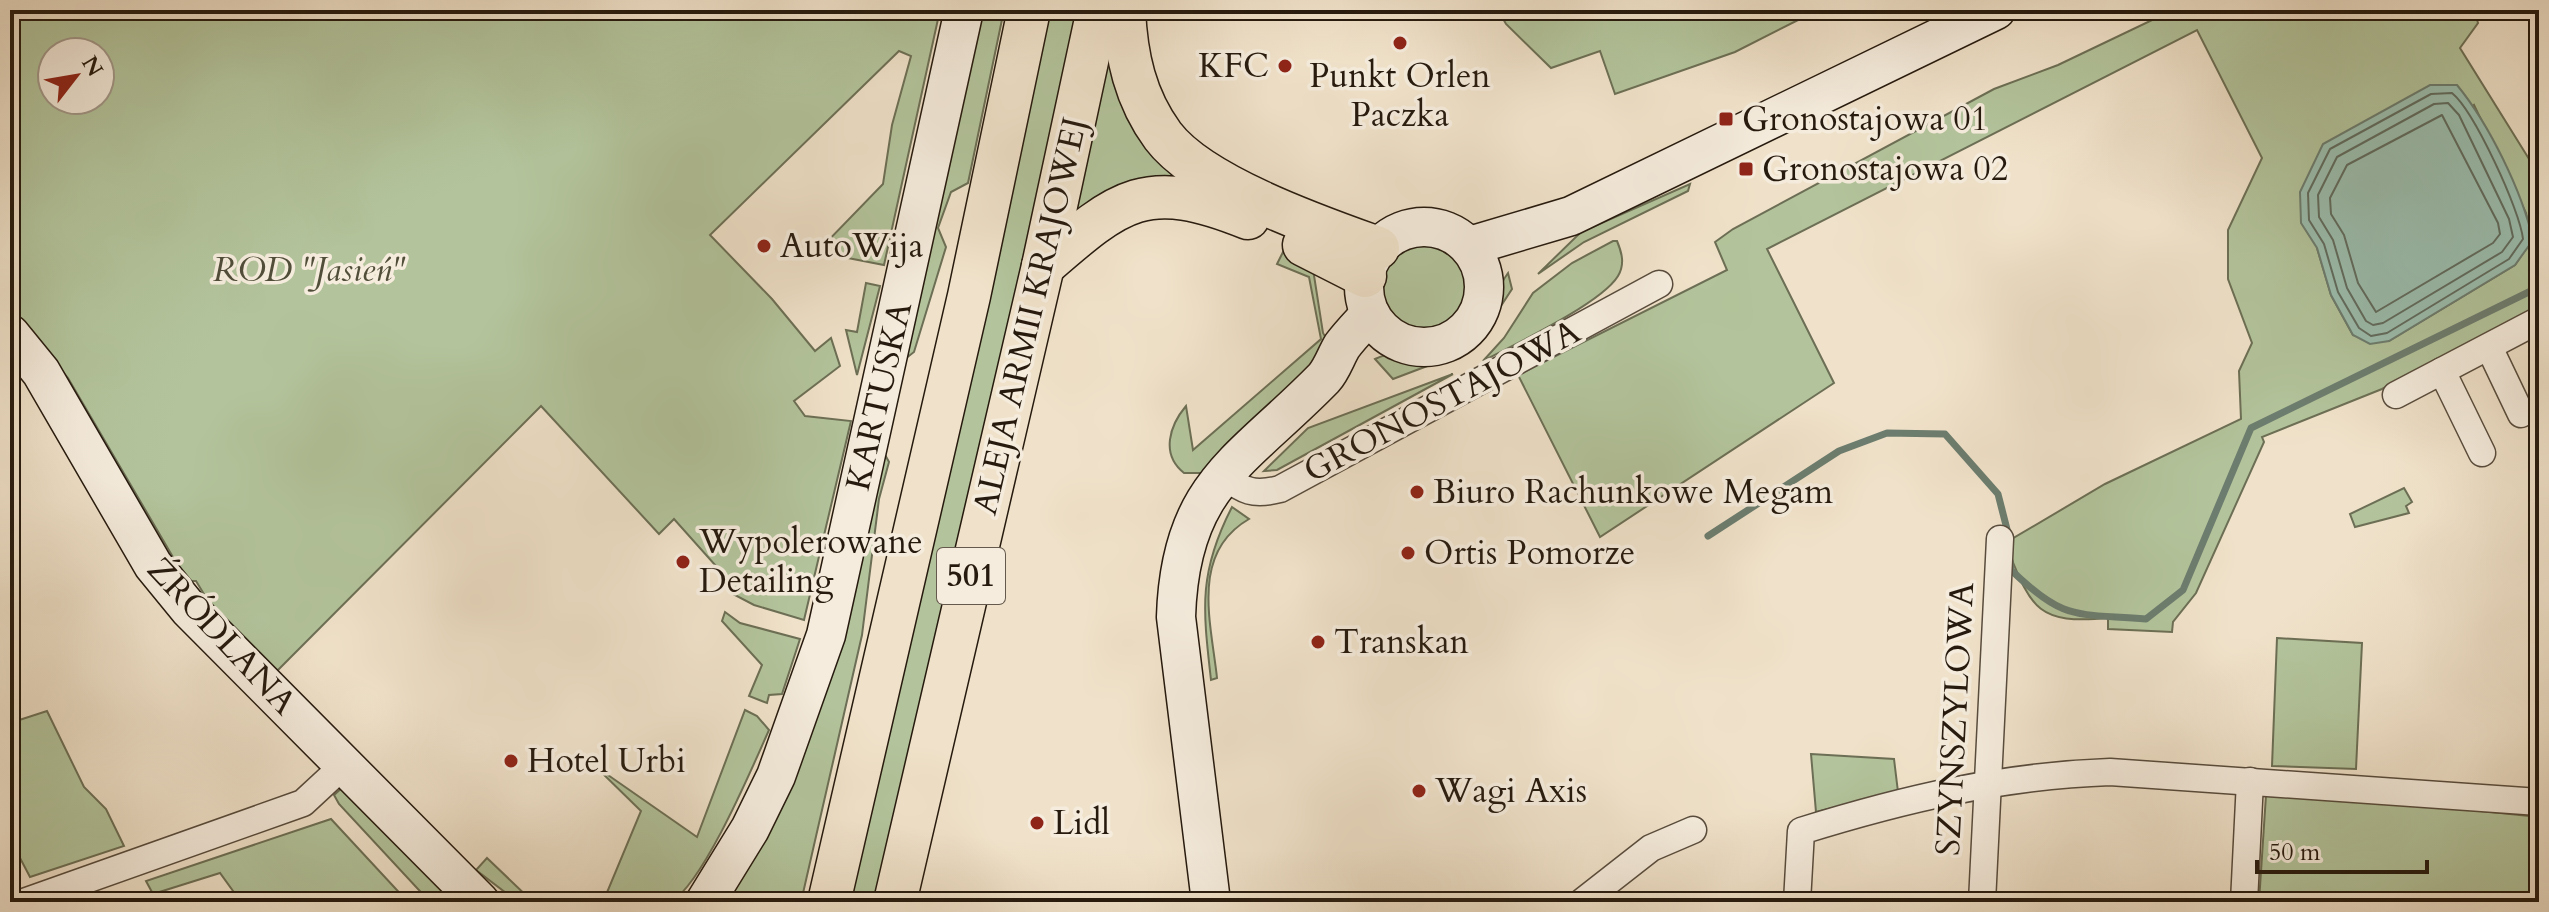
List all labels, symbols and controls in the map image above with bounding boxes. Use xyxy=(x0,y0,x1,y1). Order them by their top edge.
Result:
marker: Punkt Orlen Paczka xyxy=(1391,34,1409,52)
north arrow xyxy=(36,36,116,116)
place label: KFC xyxy=(1198,43,1269,89)
text: N xyxy=(75,50,110,82)
place label: Punkt Orlen Paczka xyxy=(1309,53,1491,138)
marker: KFC xyxy=(1276,57,1294,75)
place label: Gronostajowa 01 xyxy=(1742,96,1988,142)
marker: Gronostajowa 01 xyxy=(1717,110,1735,128)
street label: ALEJA ARMII KRAJOWEJ xyxy=(962,113,1098,519)
place label: Gronostajowa 02 xyxy=(1762,146,2008,192)
marker: Gronostajowa 02 xyxy=(1737,160,1755,178)
place label: AutoWija xyxy=(780,223,924,269)
marker: AutoWija xyxy=(755,237,773,255)
park label: ROD "Jasień" xyxy=(213,247,406,293)
street label: KARTUSKA xyxy=(835,296,923,495)
street label: GRONOSTAJOWA xyxy=(1296,308,1589,493)
place label: Biuro Rachunkowe Megam xyxy=(1433,469,1833,515)
marker: Biuro Rachunkowe Megam xyxy=(1408,483,1426,501)
place label: Wypolerowane Detailing xyxy=(698,519,923,604)
place label: Ortis Pomorze xyxy=(1424,530,1635,576)
marker: Ortis Pomorze xyxy=(1399,544,1417,562)
street label: ŹRÓDLANA xyxy=(137,547,308,725)
road number: 501 xyxy=(937,548,1005,604)
marker: Wypolerowane Detailing xyxy=(674,553,692,571)
street label: SZYNSZYLOWA xyxy=(1925,580,1985,857)
place label: Transkan xyxy=(1334,619,1469,665)
marker: Transkan xyxy=(1309,633,1327,651)
place label: Hotel Urbi xyxy=(527,738,686,784)
marker: Hotel Urbi xyxy=(502,752,520,770)
place label: Wagi Axis xyxy=(1434,768,1587,814)
marker: Wagi Axis xyxy=(1410,782,1428,800)
place label: Lidl xyxy=(1053,800,1110,846)
marker: Lidl xyxy=(1028,814,1046,832)
scale bar xyxy=(2257,824,2427,874)
text: 50 m xyxy=(2269,836,2321,869)

